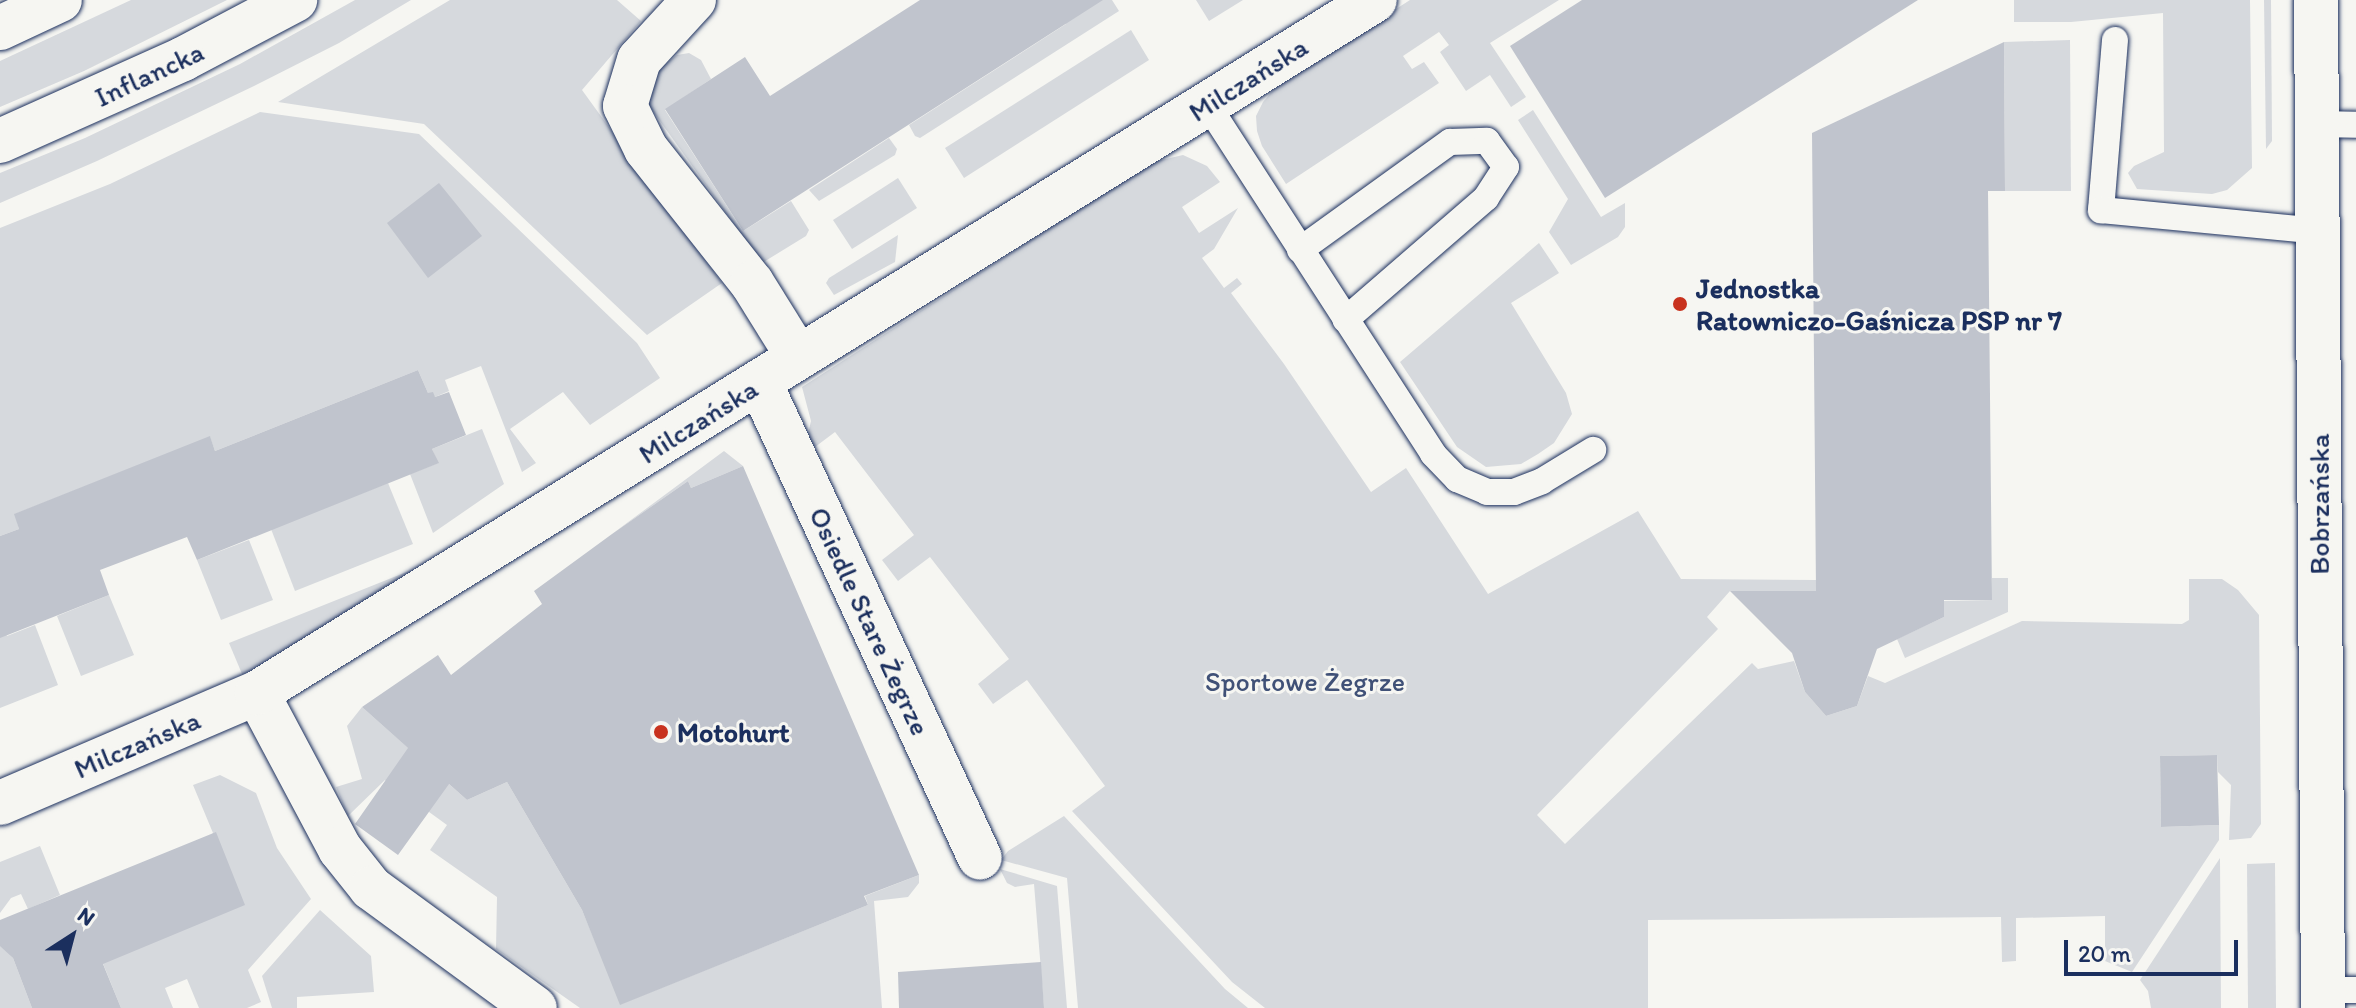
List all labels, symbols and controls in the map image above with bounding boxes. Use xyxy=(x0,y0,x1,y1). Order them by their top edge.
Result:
street label: Milczańska xyxy=(1182,29,1314,129)
street label: Inflancka xyxy=(89,34,209,114)
place label: Jednostka Ratowniczo-Gaśnicza PSP nr 7 xyxy=(1696,271,2062,337)
marker: Jednostka Ratowniczo-Gaśnicza PSP nr 7 xyxy=(1671,295,1689,313)
street label: Milczańska xyxy=(632,371,764,471)
street label: Bobrzańska xyxy=(2302,433,2336,575)
street label: Osiedle Stare Żegrze xyxy=(802,502,938,740)
park label: Sportowe Żegrze xyxy=(1205,664,1405,698)
street label: Milczańska xyxy=(69,702,205,786)
place label: Motohurt xyxy=(677,715,789,749)
marker: Motohurt xyxy=(652,723,670,741)
north arrow xyxy=(32,896,112,976)
text: N xyxy=(72,901,100,931)
scale bar xyxy=(2068,924,2242,974)
text: 20 m xyxy=(2078,939,2131,968)

